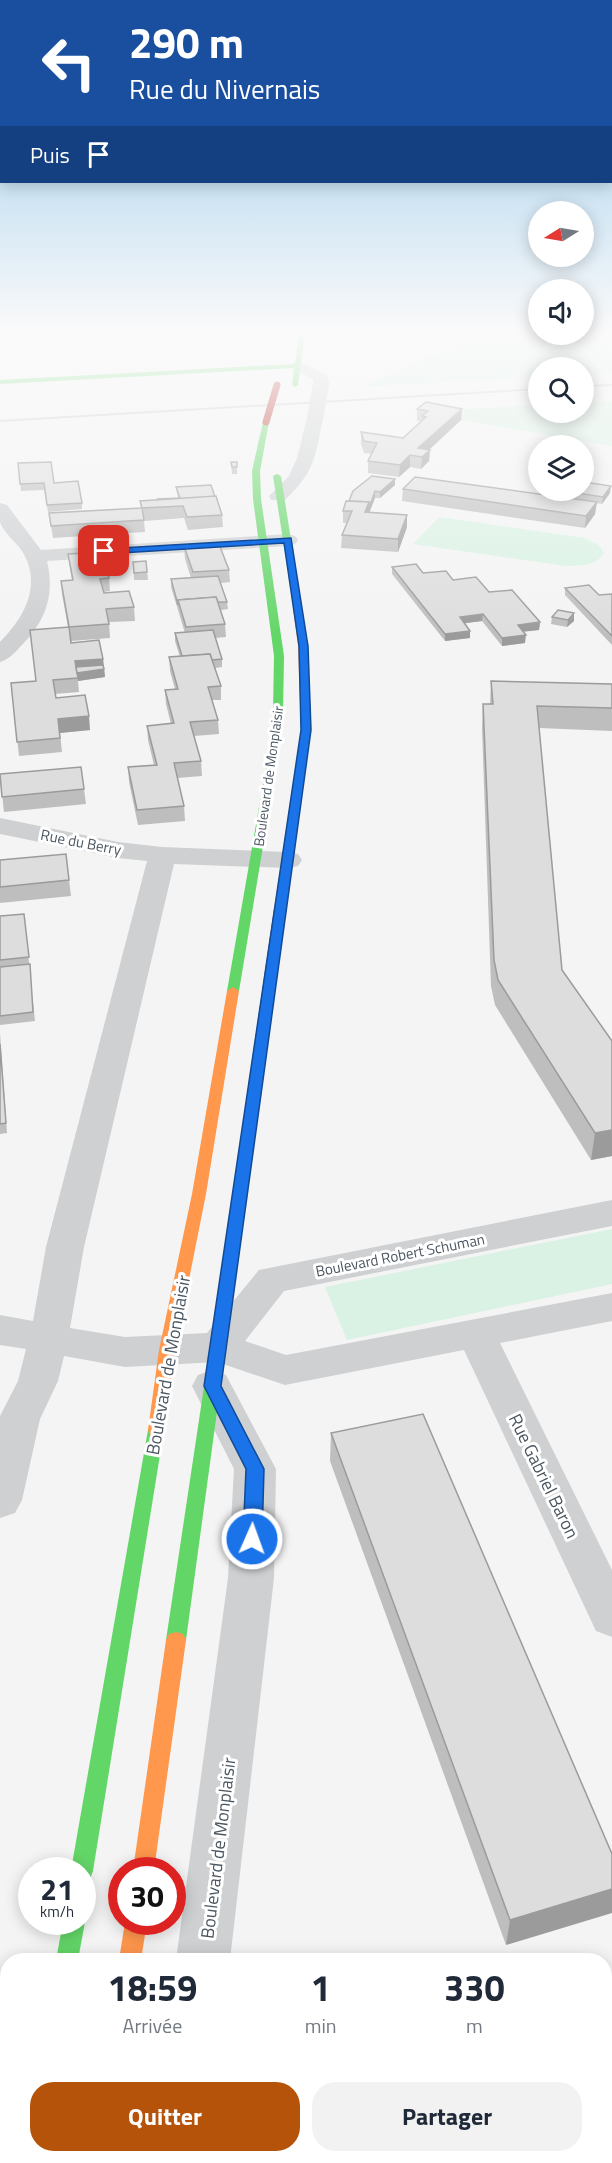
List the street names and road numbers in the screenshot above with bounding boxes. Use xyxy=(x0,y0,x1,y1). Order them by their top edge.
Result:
street label: Boulevard de Monplaisir xyxy=(248,704,288,848)
street label: Rue du Berry xyxy=(39,823,123,861)
street label: Boulevard Robert Schuman xyxy=(313,1227,487,1283)
street label: Boulevard de Monplaisir xyxy=(139,1273,197,1457)
street label: Rue Gabriel Baron xyxy=(502,1409,586,1543)
street label: Boulevard de Monplaisir xyxy=(193,1756,243,1940)

